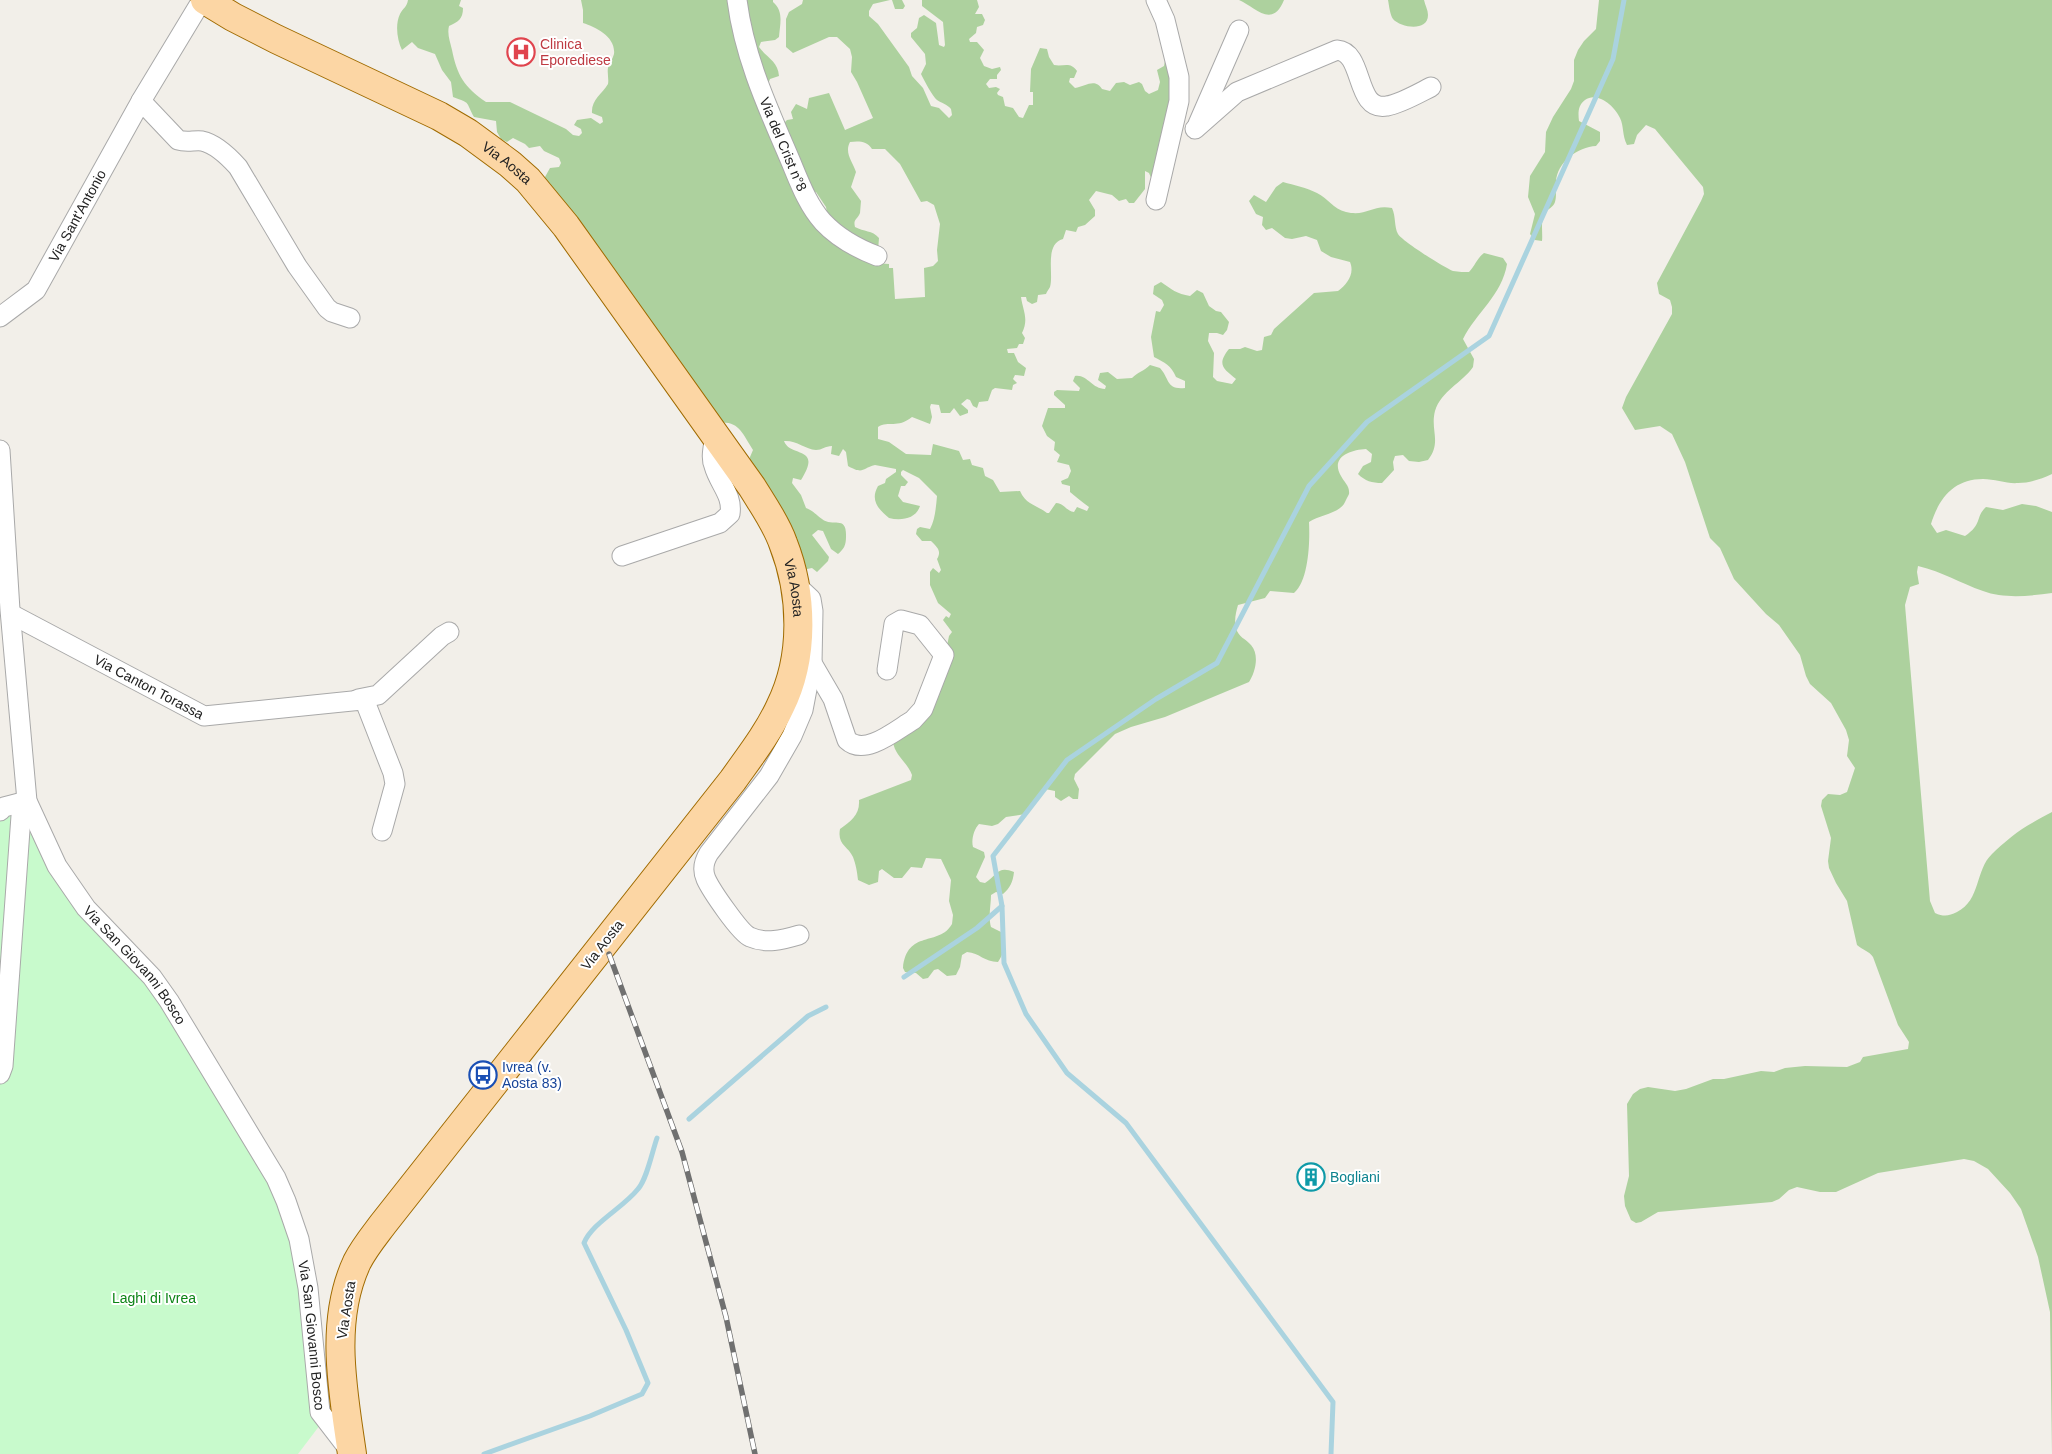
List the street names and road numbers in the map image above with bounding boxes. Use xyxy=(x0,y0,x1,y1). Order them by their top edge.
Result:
street label: Via del Crist n°8 xyxy=(757,95,810,194)
street label: Via Aosta xyxy=(479,138,535,188)
street label: Via Sant'Antonio xyxy=(45,167,109,265)
street label: Via Aosta xyxy=(781,557,806,618)
street label: Via Canton Torassa xyxy=(91,651,207,723)
street label: Via San Giovanni Bosco xyxy=(80,902,189,1027)
street label: Via Aosta xyxy=(578,917,627,973)
street label: Via San Giovanni Bosco xyxy=(295,1259,328,1411)
street label: Via Aosta xyxy=(333,1279,359,1340)

